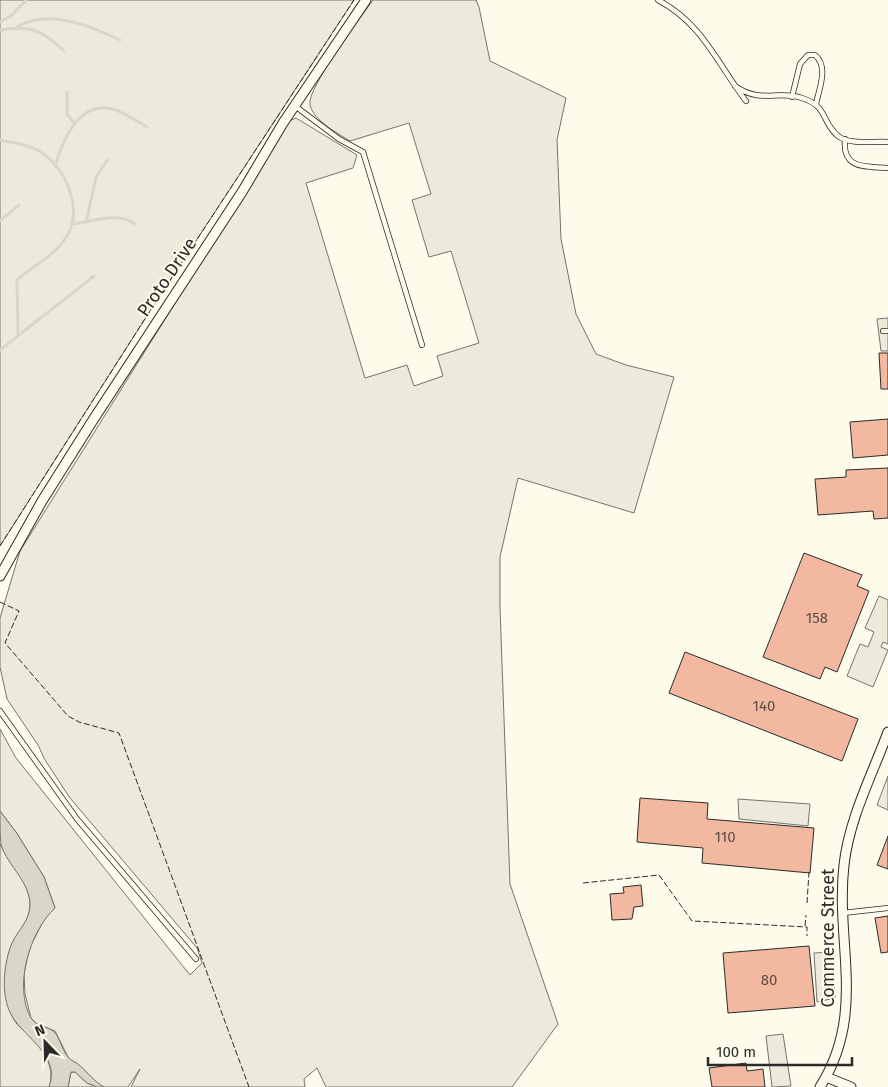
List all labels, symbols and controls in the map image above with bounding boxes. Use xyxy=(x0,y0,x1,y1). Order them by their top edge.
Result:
street label: Proto Drive xyxy=(133,233,201,321)
house number: 158 xyxy=(806,609,828,627)
house number: 140 xyxy=(753,697,775,715)
house number: 110 xyxy=(714,828,736,846)
street label: Commerce Street xyxy=(817,868,839,1007)
house number: 80 xyxy=(761,971,777,989)
north arrow xyxy=(20,1017,70,1067)
text: N xyxy=(33,1021,48,1040)
scale bar xyxy=(708,1034,852,1066)
text: 100 m xyxy=(716,1043,756,1061)

